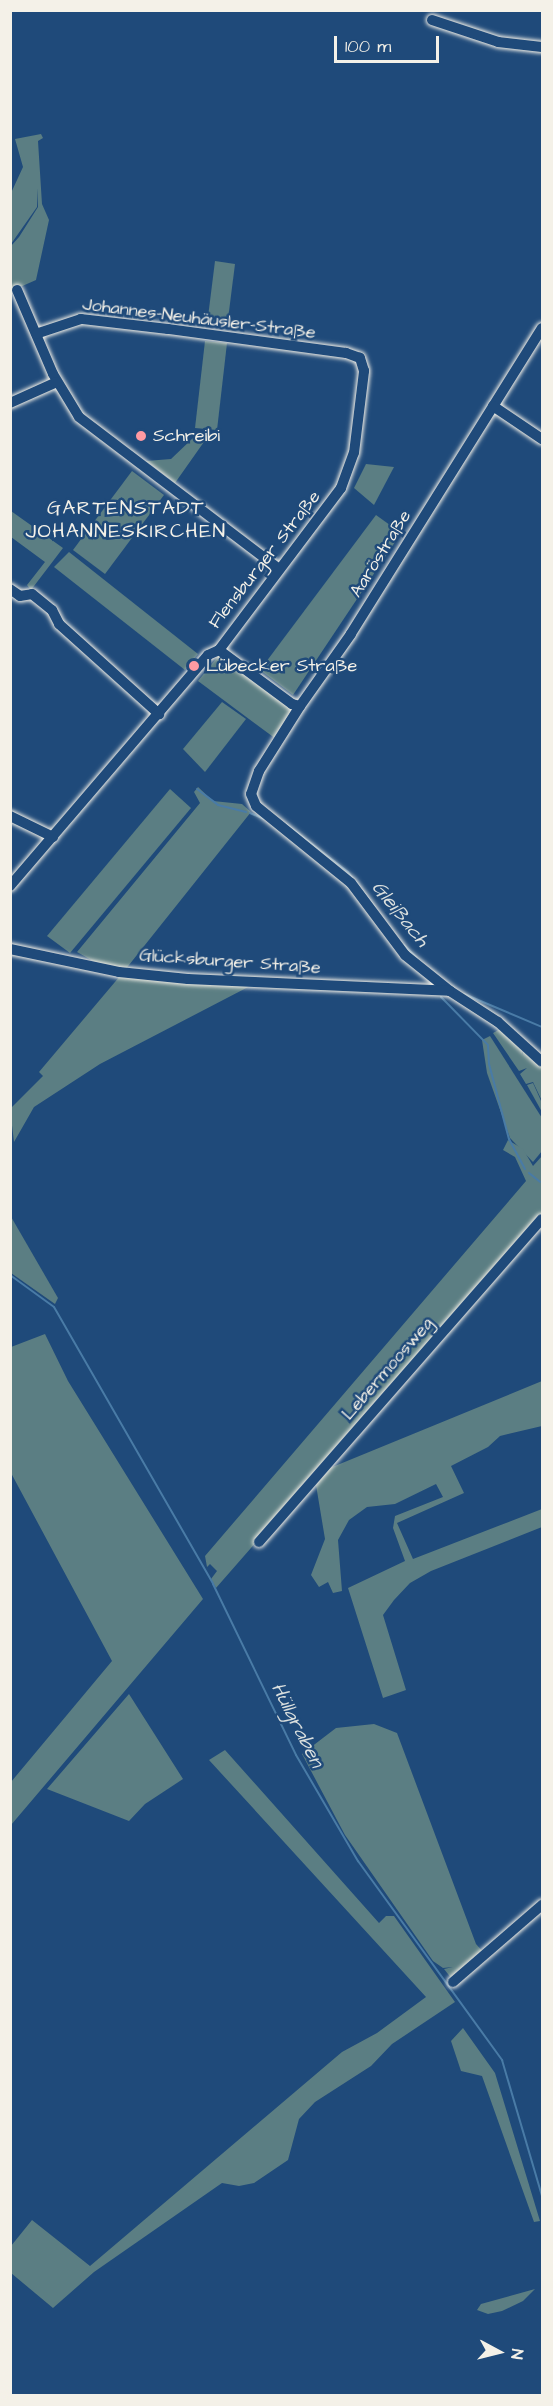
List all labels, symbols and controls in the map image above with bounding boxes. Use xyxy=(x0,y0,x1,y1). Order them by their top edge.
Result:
scale bar xyxy=(337,24,442,62)
text: 100 m xyxy=(345,34,391,59)
street label: Johannes-Neuhäusler-Straße xyxy=(81,294,317,344)
place label: Schreibi xyxy=(153,425,220,447)
marker: Schreibi xyxy=(134,429,148,443)
street label: Flensburger Straße xyxy=(205,487,325,633)
district label: GARTENSTADT JOHANNESKIRCHEN xyxy=(25,497,227,544)
street label: Aaröstraße xyxy=(346,506,416,602)
place label: Lübecker Straße xyxy=(206,655,357,677)
marker: Lübecker Straße xyxy=(187,659,201,673)
water label: Gleißach xyxy=(366,876,434,952)
street label: Glücksburger Straße xyxy=(139,945,321,979)
street label: Lebermoosweg xyxy=(338,1313,438,1425)
water label: Hüllgraben xyxy=(265,1679,329,1771)
north arrow xyxy=(469,2322,529,2382)
text: N xyxy=(505,2348,528,2361)

